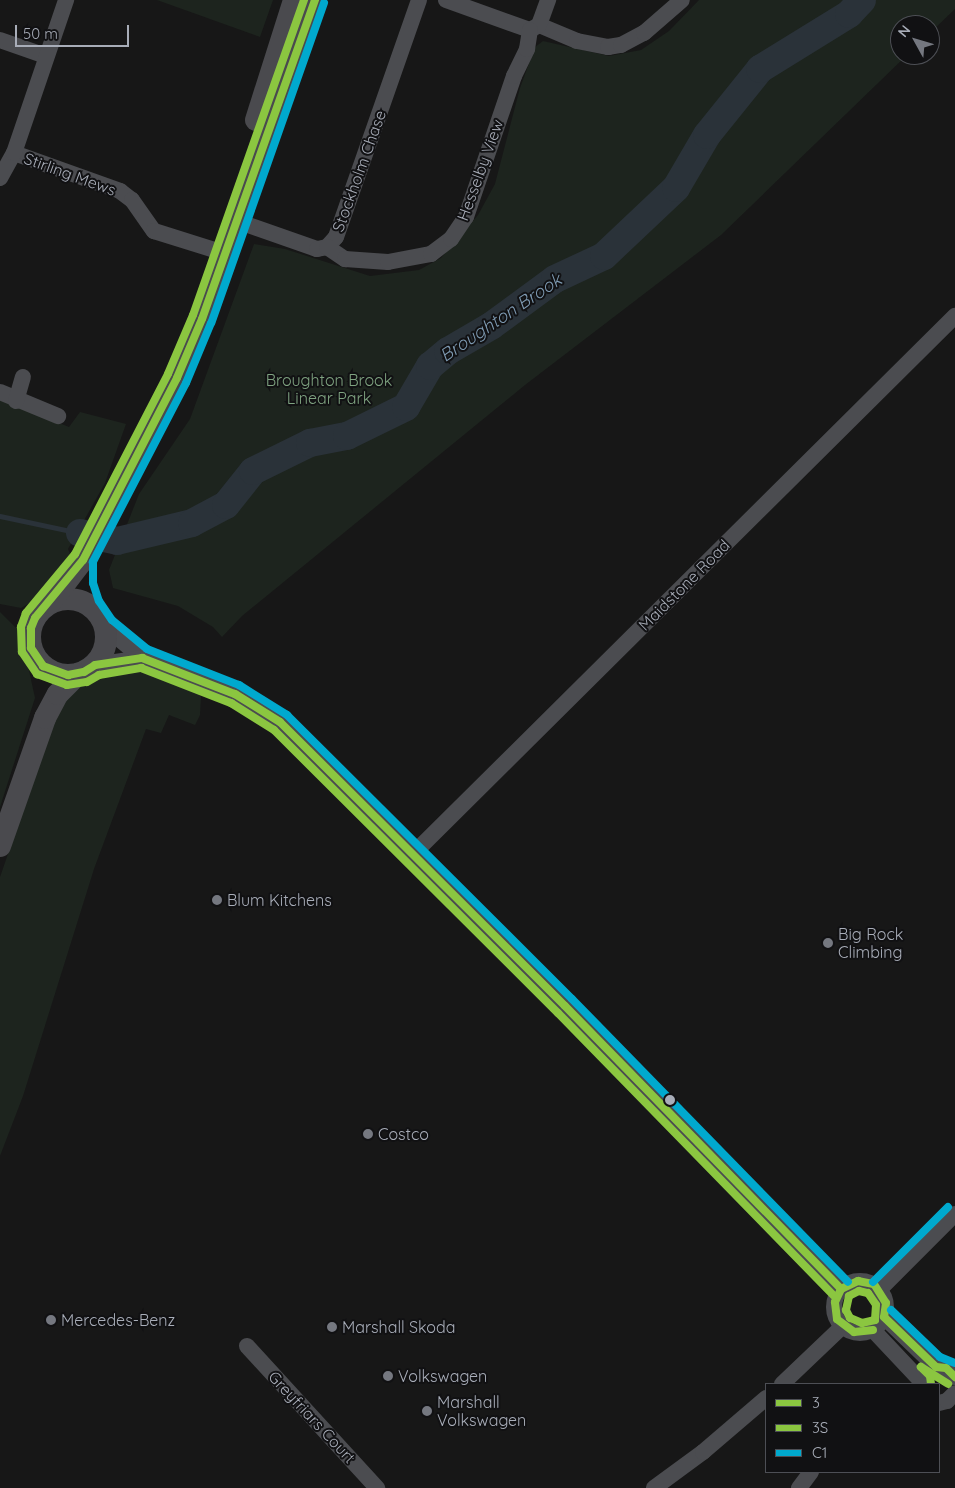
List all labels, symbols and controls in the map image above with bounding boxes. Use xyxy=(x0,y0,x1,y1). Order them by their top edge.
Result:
scale bar xyxy=(18,15,131,47)
north arrow xyxy=(890,15,940,65)
text: N xyxy=(894,22,914,41)
text: 50 m xyxy=(23,24,58,43)
street label: Stockholm Chase xyxy=(328,108,390,234)
street label: Hesselby View xyxy=(453,117,507,223)
street label: Stirling Mews xyxy=(21,148,119,200)
water label: Broughton Brook xyxy=(436,269,566,367)
park label: Broughton Brook Linear Park xyxy=(266,370,392,408)
street label: Maidstone Road xyxy=(634,535,734,635)
place label: Blum Kitchens xyxy=(227,890,332,910)
marker: Blum Kitchens xyxy=(211,894,223,906)
place label: Big Rock Climbing xyxy=(838,924,903,962)
marker: Big Rock Climbing xyxy=(822,937,834,949)
unlabelled marker xyxy=(665,1095,675,1105)
place label: Costco xyxy=(378,1124,429,1144)
marker: Costco xyxy=(362,1128,374,1140)
place label: Mercedes-Benz xyxy=(61,1310,175,1330)
marker: Mercedes-Benz xyxy=(45,1314,57,1326)
place label: Marshall Skoda xyxy=(342,1317,455,1337)
marker: Marshall Skoda xyxy=(326,1321,338,1333)
place label: Volkswagen xyxy=(398,1366,487,1386)
street label: Greyfriars Court xyxy=(264,1367,360,1467)
marker: Volkswagen xyxy=(382,1370,394,1382)
legend xyxy=(765,1383,940,1473)
place label: Marshall Volkswagen xyxy=(437,1392,526,1430)
text: 3 xyxy=(812,1393,820,1412)
marker: Marshall Volkswagen xyxy=(421,1405,433,1417)
text: 3S xyxy=(812,1418,828,1437)
text: C1 xyxy=(812,1443,827,1462)

